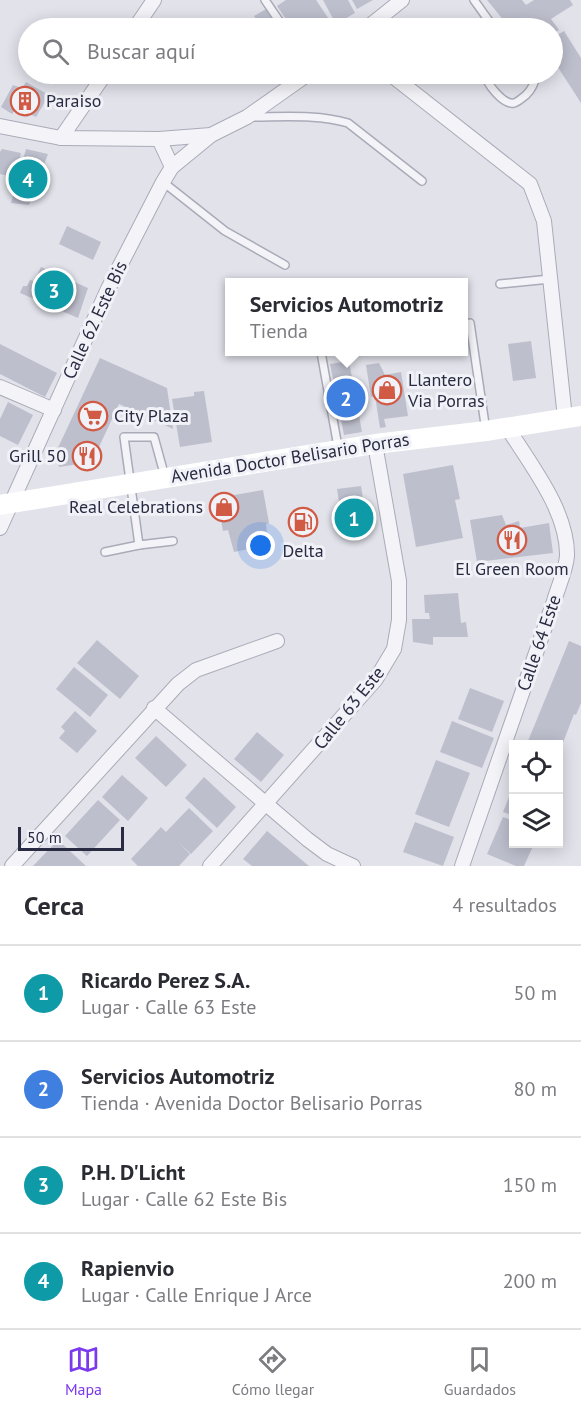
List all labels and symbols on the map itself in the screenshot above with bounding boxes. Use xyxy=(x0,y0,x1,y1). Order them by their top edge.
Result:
building icon: Paraiso xyxy=(9,85,41,117)
place label: Paraiso xyxy=(46,89,101,112)
pin: 4 xyxy=(9,156,48,201)
street label: Calle 62 Este Bis xyxy=(57,257,132,383)
pin: 3 xyxy=(34,268,74,312)
place label: Llantero Via Porras xyxy=(407,368,485,412)
shop icon: Llantero Via Porras xyxy=(371,374,403,406)
pin: 2 xyxy=(326,376,366,420)
supermarket icon: City Plaza xyxy=(77,400,109,432)
place label: City Plaza xyxy=(114,404,189,427)
street label: Avenida Doctor Belisario Porras xyxy=(169,427,411,488)
restaurant icon: Grill 50 xyxy=(71,440,103,472)
place label: Grill 50 xyxy=(9,444,66,467)
shop icon: Real Celebrations xyxy=(208,491,240,523)
place label: Real Celebrations xyxy=(69,495,203,518)
pin: 1 xyxy=(334,496,374,540)
fuel station icon: Delta xyxy=(287,506,319,538)
restaurant icon: El Green Room xyxy=(496,524,528,556)
your location xyxy=(246,531,275,560)
place label: Delta xyxy=(282,539,324,562)
place label: El Green Room xyxy=(455,557,569,580)
street label: Calle 64 Este xyxy=(511,592,566,694)
street label: Calle 63 Este xyxy=(308,662,389,754)
scale bar xyxy=(18,824,124,852)

